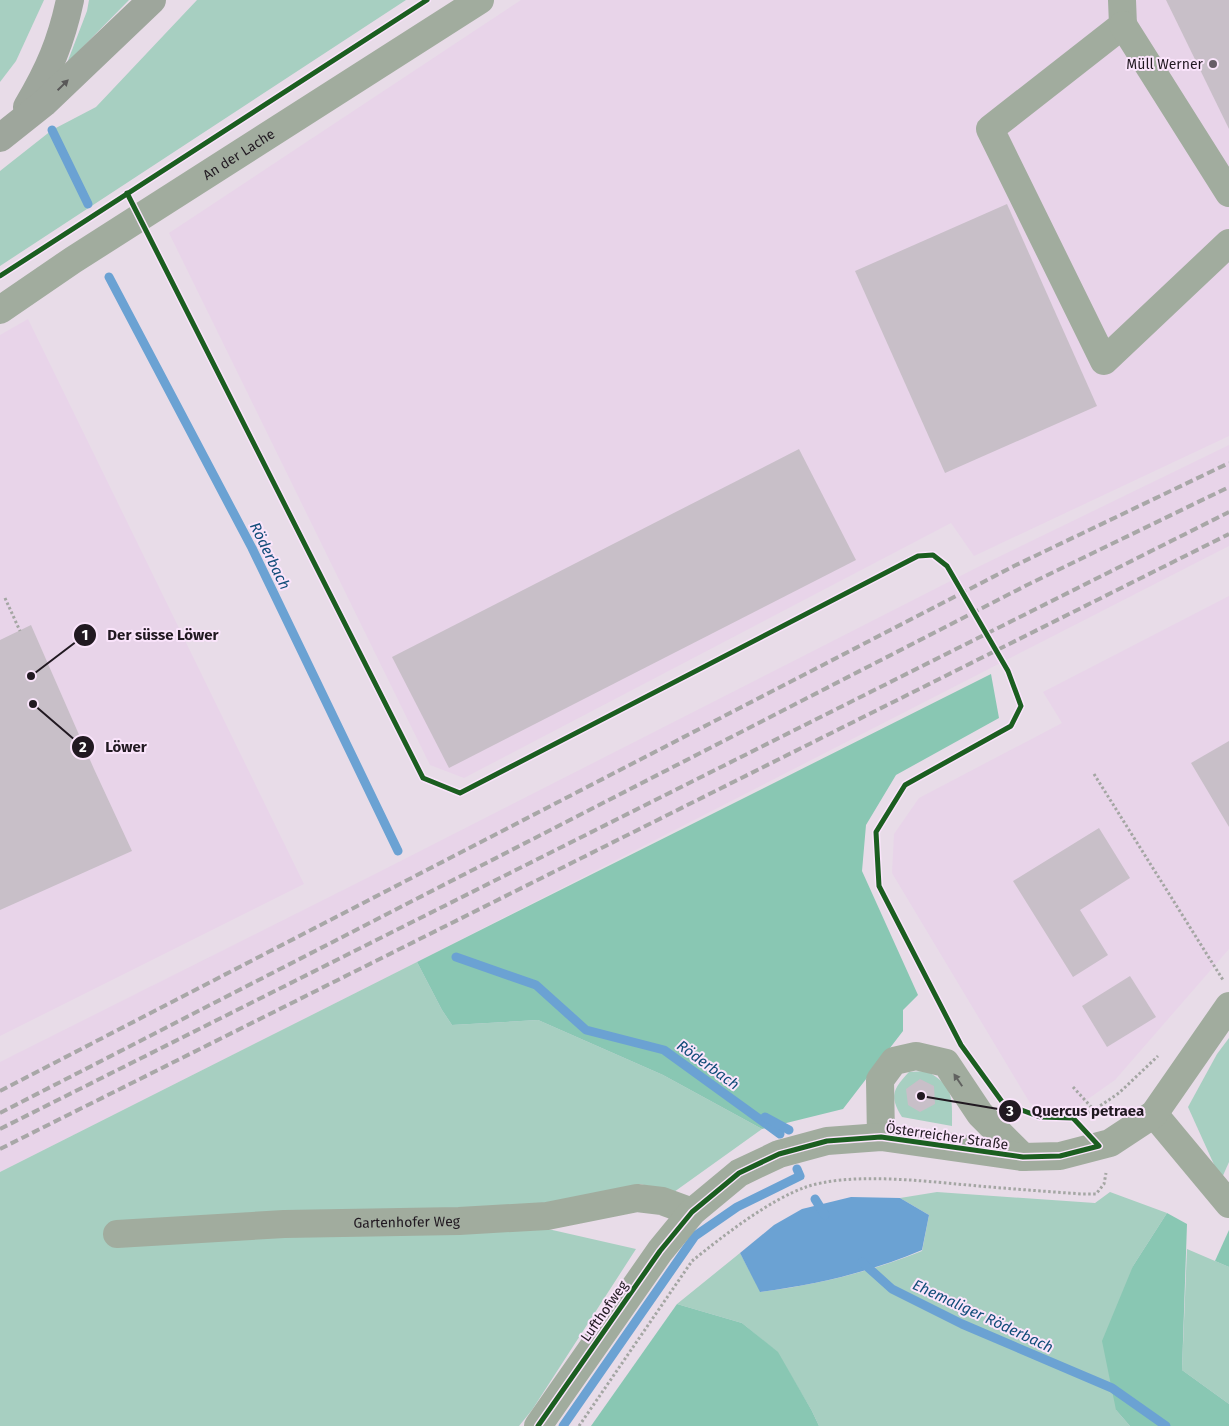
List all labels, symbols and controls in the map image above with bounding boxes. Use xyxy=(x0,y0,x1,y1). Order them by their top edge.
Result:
place label: Müll Werner xyxy=(1126,56,1204,73)
marker: Müll Werner xyxy=(1207,58,1219,70)
one-way arrow xyxy=(57,79,69,91)
street label: An der Lache xyxy=(200,125,278,184)
water label: Röderbach xyxy=(246,519,294,593)
callout: Der süsse Löwer xyxy=(72,620,229,650)
text: 1 xyxy=(82,626,88,644)
text: Der süsse Löwer xyxy=(107,626,220,644)
callout: Löwer xyxy=(70,732,157,762)
text: 2 xyxy=(79,738,87,756)
text: Löwer xyxy=(105,738,148,756)
water label: Röderbach xyxy=(673,1036,743,1094)
one-way arrow xyxy=(953,1074,963,1087)
callout: Quercus petraea xyxy=(997,1096,1154,1126)
text: 3 xyxy=(1005,1102,1014,1120)
text: Quercus petraea xyxy=(1032,1102,1144,1120)
street label: Österreicher Straße xyxy=(885,1118,1009,1154)
street label: Gartenhofer Weg xyxy=(353,1213,461,1232)
water label: Ehemaliger Röderbach xyxy=(910,1276,1056,1356)
street label: Lufthofweg xyxy=(577,1277,632,1345)

